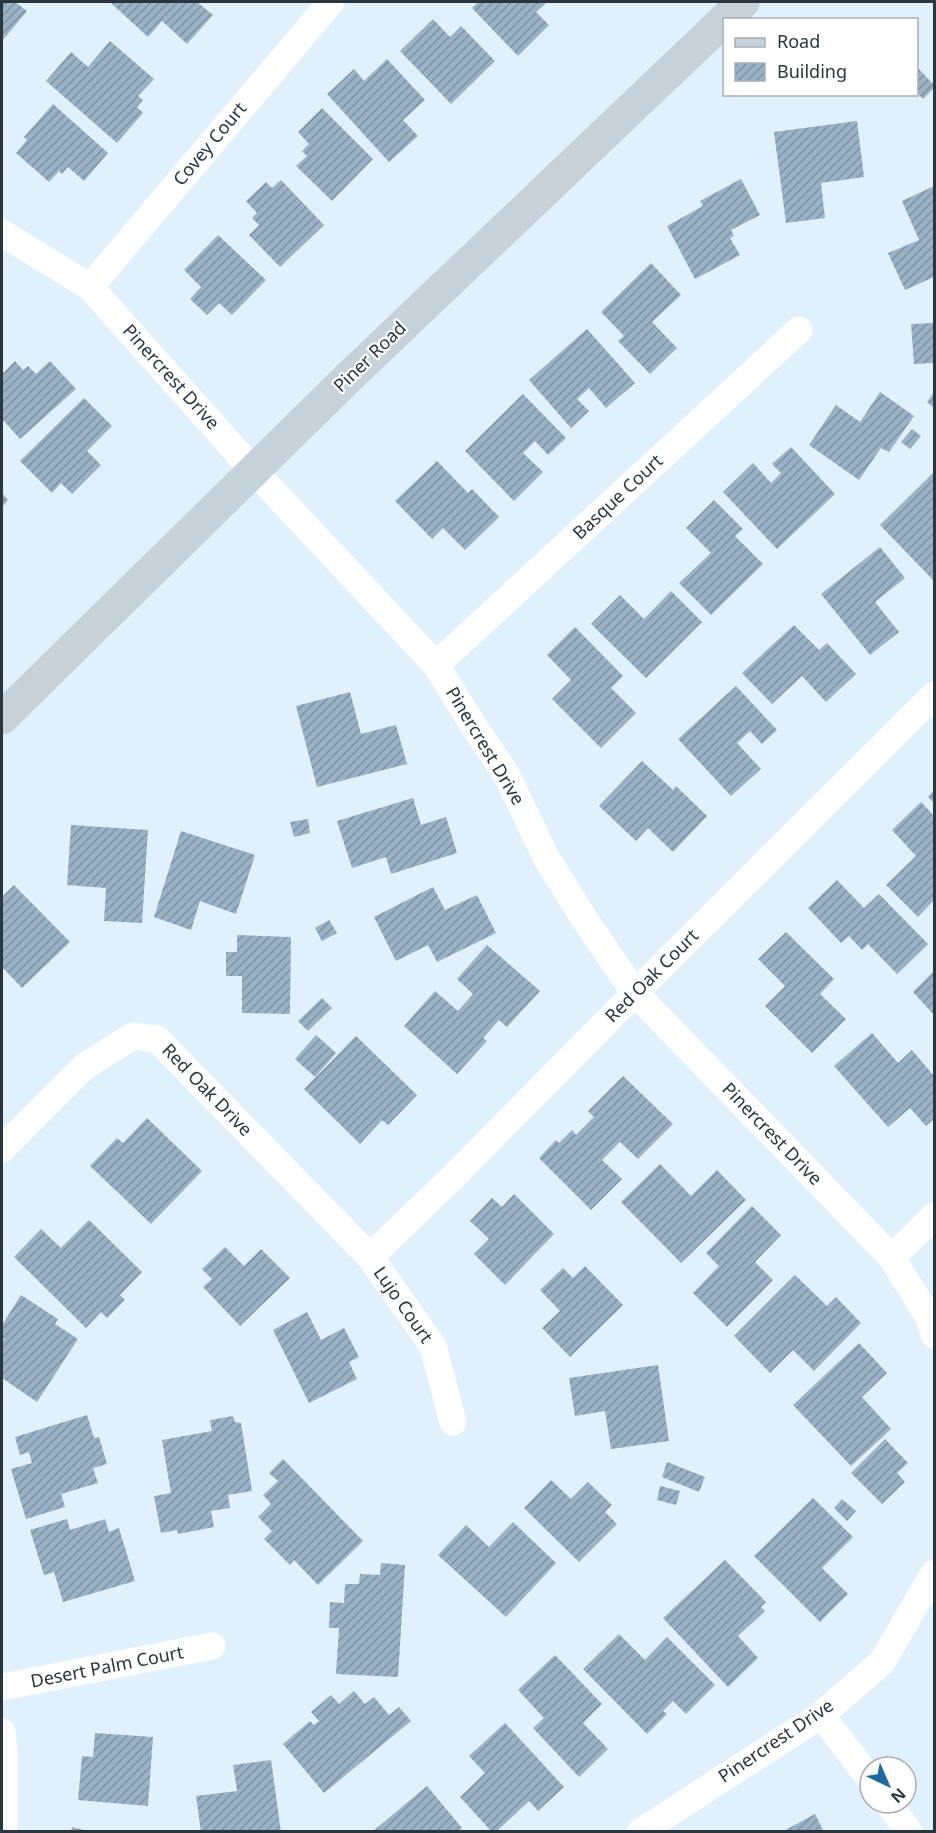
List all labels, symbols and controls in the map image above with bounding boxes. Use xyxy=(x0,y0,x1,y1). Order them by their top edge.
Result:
legend xyxy=(723,18,918,96)
text: Road xyxy=(777,29,820,53)
text: Building xyxy=(777,59,847,83)
street label: Covey Court xyxy=(167,96,252,190)
street label: Piner Road xyxy=(328,316,411,397)
street label: Pinercrest Drive xyxy=(118,318,226,434)
street label: Basque Court xyxy=(567,448,668,544)
street label: Pinercrest Drive xyxy=(441,682,531,809)
street label: Red Oak Court xyxy=(599,923,704,1027)
street label: Red Oak Drive xyxy=(157,1038,258,1141)
street label: Pinercrest Drive xyxy=(718,1077,828,1190)
street label: Lujo Court xyxy=(369,1261,439,1348)
street label: Desert Palm Court xyxy=(28,1639,186,1693)
street label: Pinercrest Drive xyxy=(713,1693,838,1788)
north arrow xyxy=(858,1755,918,1815)
text: N xyxy=(886,1783,911,1808)

